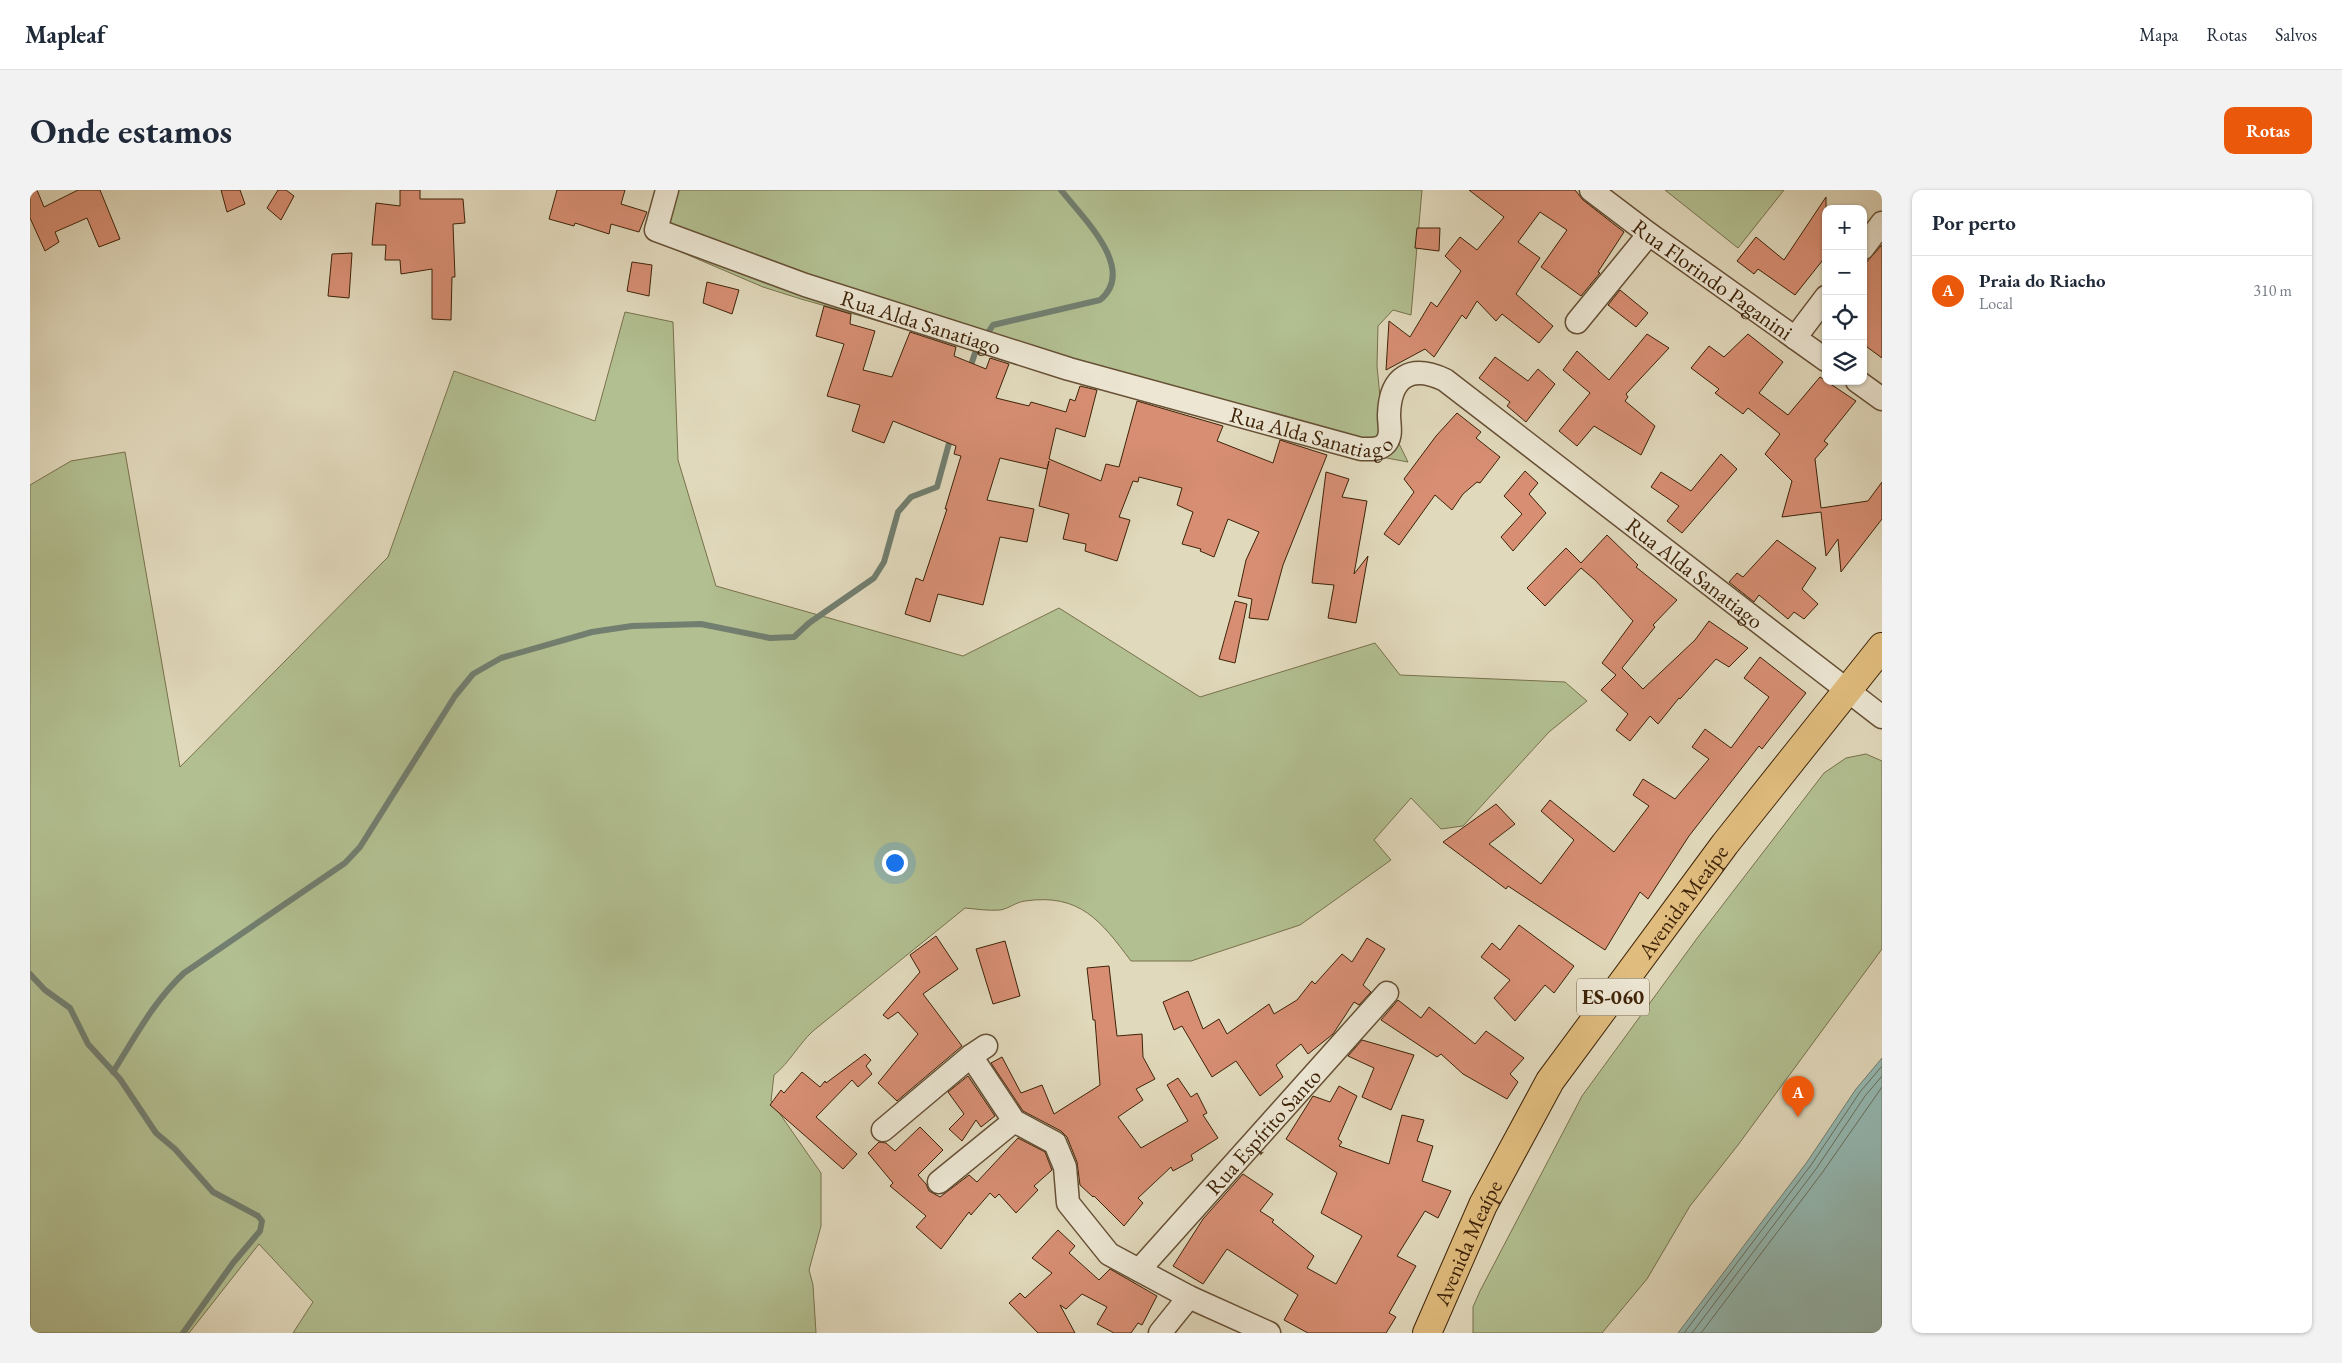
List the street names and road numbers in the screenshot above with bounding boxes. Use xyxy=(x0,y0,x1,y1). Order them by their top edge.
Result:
street label: Rua Florindo Paganini xyxy=(1626,212,1799,347)
street label: Rua Alda Sanatiago xyxy=(837,283,1005,361)
street label: Rua Alda Sanatiago xyxy=(1227,400,1400,464)
street label: Rua Alda Sanatiago xyxy=(1620,511,1769,635)
street label: Avenida Meaípe xyxy=(1631,838,1735,965)
road number: ES-060 xyxy=(1577,979,1649,1016)
street label: Rua Espírito Santo xyxy=(1199,1062,1328,1201)
street label: Avenida Meaípe xyxy=(1426,1174,1509,1311)

